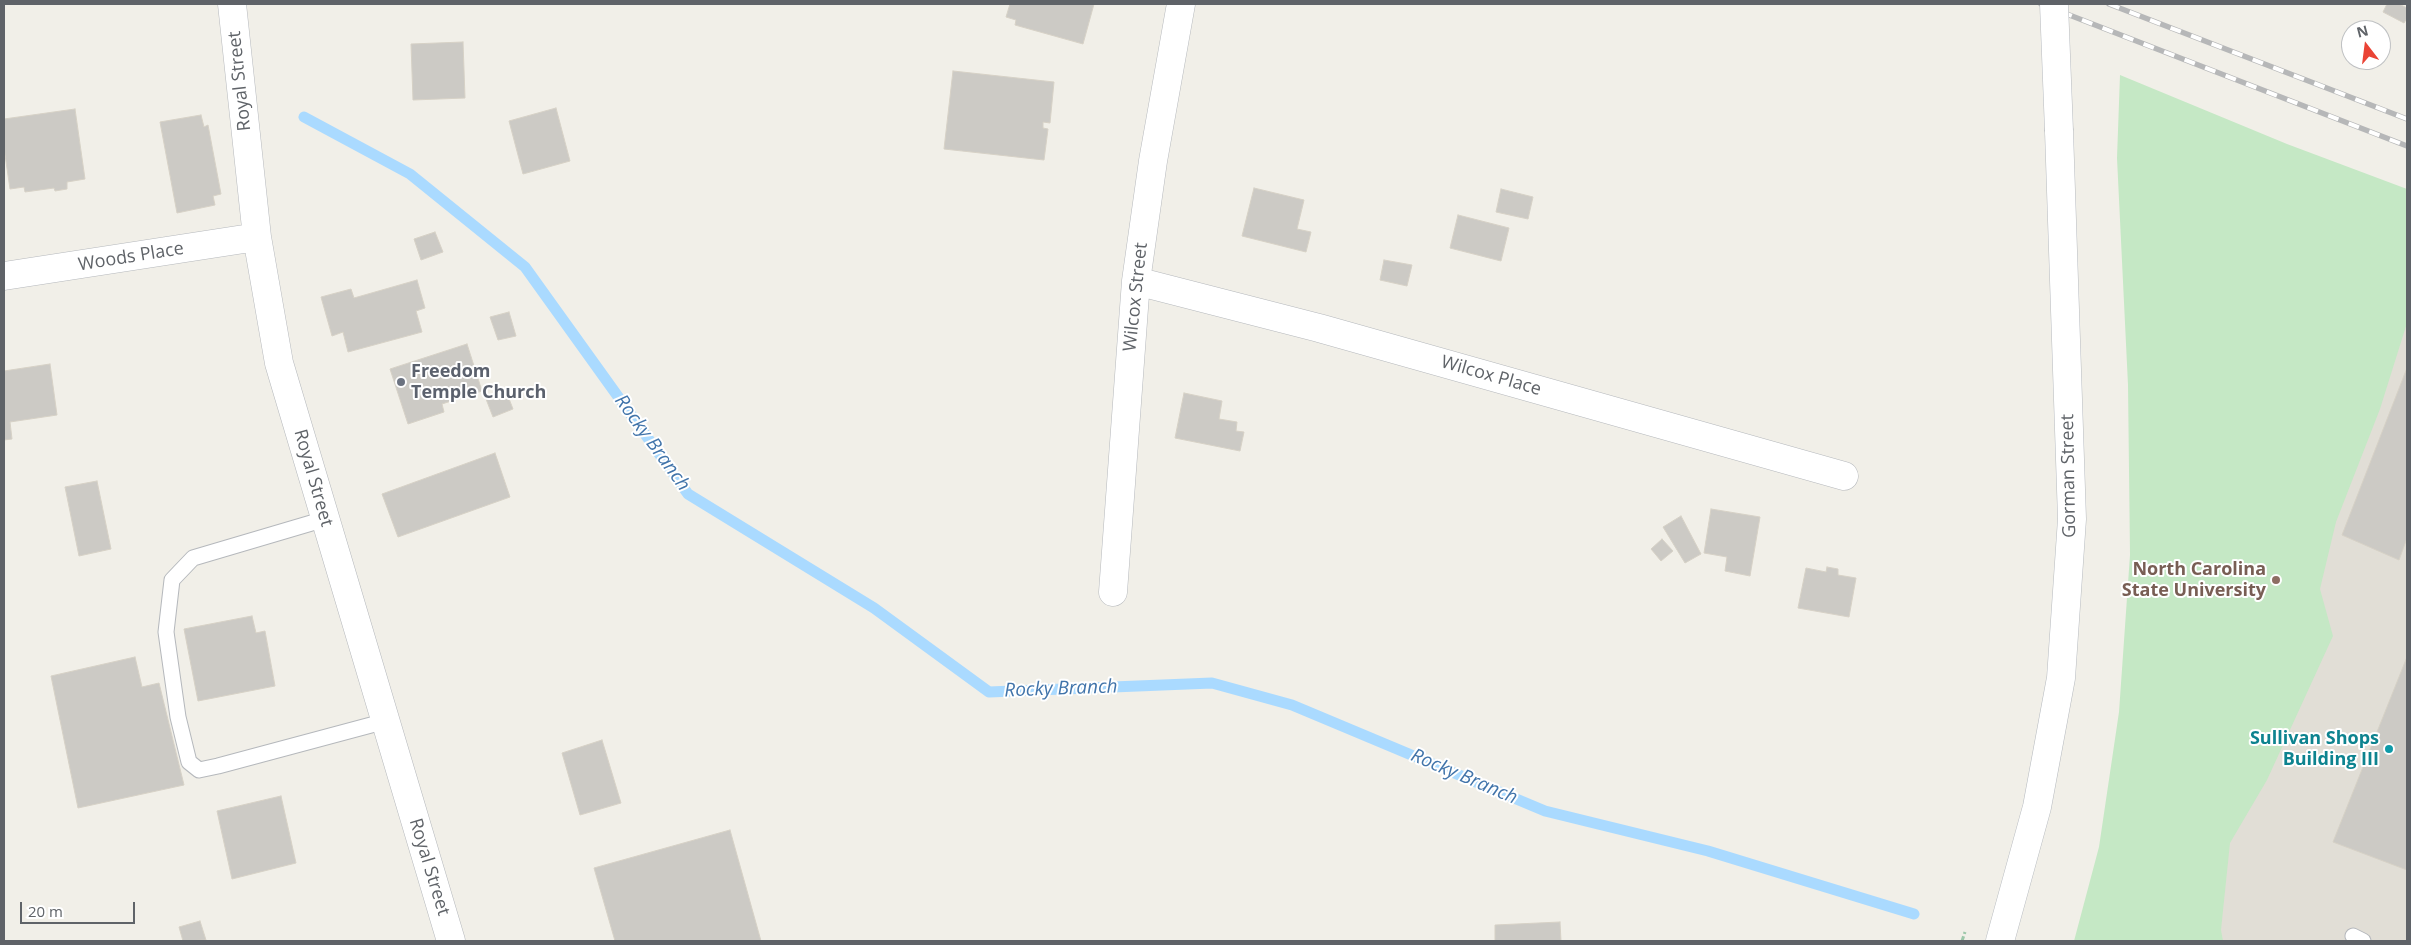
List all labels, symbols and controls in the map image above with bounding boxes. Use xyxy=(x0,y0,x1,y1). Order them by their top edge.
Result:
north arrow xyxy=(2341,20,2391,70)
text: N xyxy=(2354,20,2370,42)
street label: Royal Street xyxy=(224,30,256,132)
street label: Woods Place xyxy=(77,238,185,276)
street label: Wilcox Street xyxy=(1120,241,1152,353)
street label: Wilcox Place xyxy=(1438,351,1544,401)
place label: Freedom Temple Church xyxy=(411,361,546,404)
marker: Freedom Temple Church xyxy=(395,376,407,388)
water label: Rocky Branch xyxy=(609,390,695,496)
street label: Gorman Street xyxy=(2057,414,2081,538)
street label: Royal Street xyxy=(289,427,337,529)
place label: North Carolina State University xyxy=(2122,559,2266,602)
marker: North Carolina State University xyxy=(2270,574,2282,586)
water label: Rocky Branch xyxy=(1004,676,1118,702)
place label: Sullivan Shops Building III xyxy=(2250,728,2379,771)
marker: Sullivan Shops Building III xyxy=(2383,743,2395,755)
water label: Rocky Branch xyxy=(1407,744,1521,810)
street label: Royal Street xyxy=(404,816,454,918)
scale bar xyxy=(22,892,138,924)
text: 20 m xyxy=(28,901,63,921)

